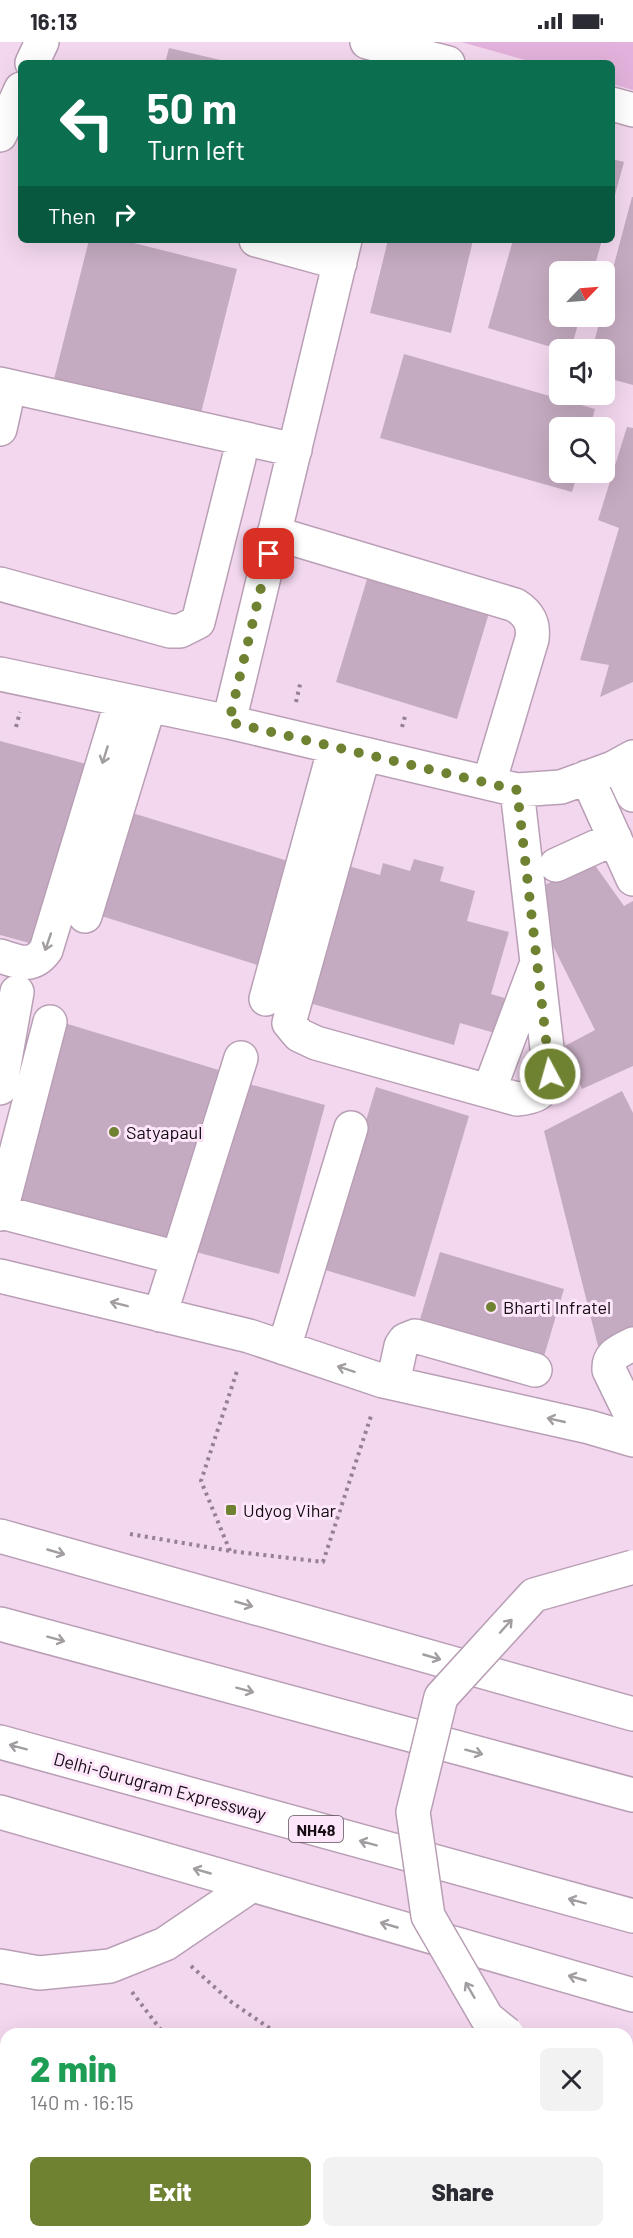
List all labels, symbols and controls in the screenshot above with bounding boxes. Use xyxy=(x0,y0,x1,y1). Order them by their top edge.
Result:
text: 16:13 xyxy=(30,8,77,34)
text: 50 m xyxy=(147,82,237,132)
icon: left xyxy=(48,84,126,162)
text: Turn left xyxy=(147,133,245,165)
icon: right xyxy=(108,198,141,231)
text: Then xyxy=(48,202,96,228)
north arrow xyxy=(549,261,615,327)
map controls xyxy=(549,261,615,483)
button: sound xyxy=(549,339,615,405)
button: search xyxy=(549,417,615,483)
pin xyxy=(243,528,294,579)
icon: arrive xyxy=(252,537,285,570)
one-way arrow xyxy=(99,746,110,765)
one-way arrow xyxy=(41,932,52,951)
position arrow xyxy=(518,1042,582,1106)
place label: Satyapaul xyxy=(126,1121,202,1143)
marker: Satyapaul xyxy=(107,1125,121,1139)
place label: Bharti Infratel xyxy=(503,1296,611,1318)
one-way arrow xyxy=(109,1298,128,1310)
marker: Bharti Infratel xyxy=(484,1300,498,1314)
one-way arrow xyxy=(337,1362,356,1373)
one-way arrow xyxy=(547,1414,566,1425)
place label: Udyog Vihar xyxy=(243,1499,337,1521)
marker: Udyog Vihar xyxy=(224,1503,238,1517)
one-way arrow xyxy=(46,1547,65,1558)
one-way arrow xyxy=(234,1599,253,1611)
one-way arrow xyxy=(499,1619,513,1634)
one-way arrow xyxy=(47,1634,66,1645)
one-way arrow xyxy=(422,1652,441,1663)
one-way arrow xyxy=(235,1685,254,1696)
one-way arrow xyxy=(9,1741,28,1752)
one-way arrow xyxy=(464,1746,483,1758)
street label: Delhi-Gurugram Expressway xyxy=(51,1747,269,1825)
road number: NH48 xyxy=(289,1816,343,1842)
one-way arrow xyxy=(359,1837,378,1849)
one-way arrow xyxy=(193,1865,212,1876)
one-way arrow xyxy=(567,1895,586,1906)
one-way arrow xyxy=(380,1918,399,1930)
one-way arrow xyxy=(568,1972,587,1983)
one-way arrow xyxy=(464,1982,476,1999)
text: 2 min xyxy=(30,2046,117,2089)
button: close xyxy=(540,2048,603,2111)
text: 140 m · 16:15 xyxy=(30,2090,133,2114)
button: Exit xyxy=(30,2157,311,2226)
button: Share xyxy=(323,2157,603,2226)

